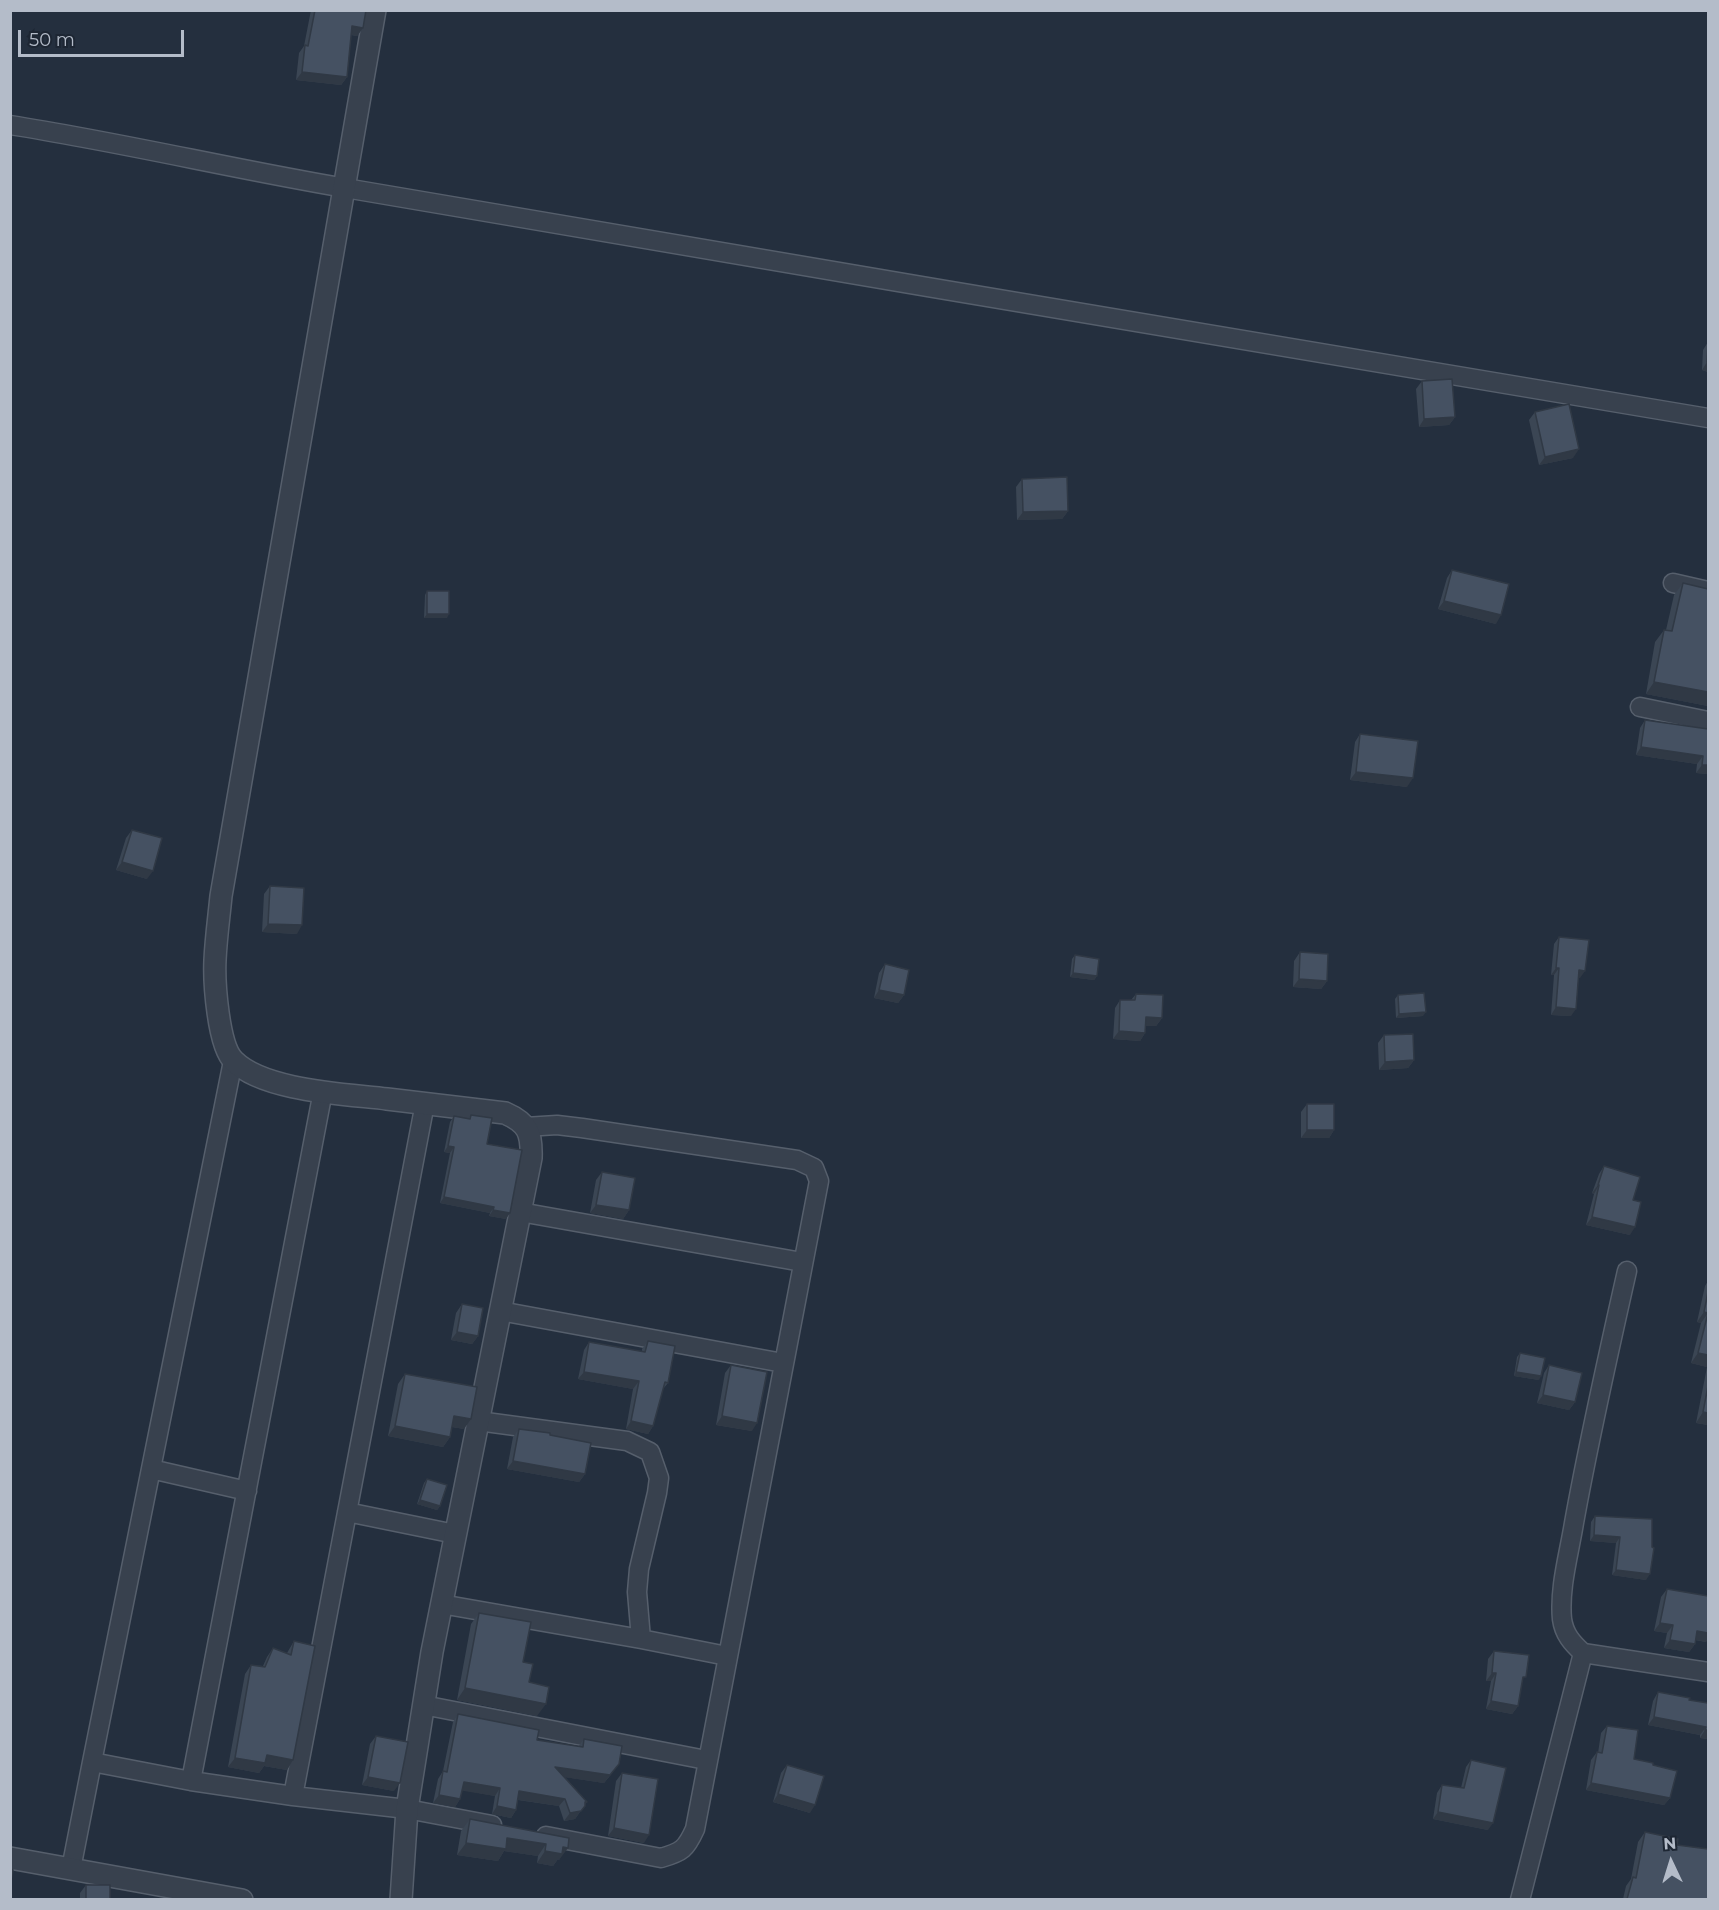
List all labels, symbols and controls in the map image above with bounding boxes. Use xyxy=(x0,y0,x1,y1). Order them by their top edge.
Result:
scale bar xyxy=(21,18,188,56)
text: 50 m xyxy=(29,29,75,51)
north arrow xyxy=(1641,1832,1701,1892)
text: N xyxy=(1663,1834,1677,1853)

